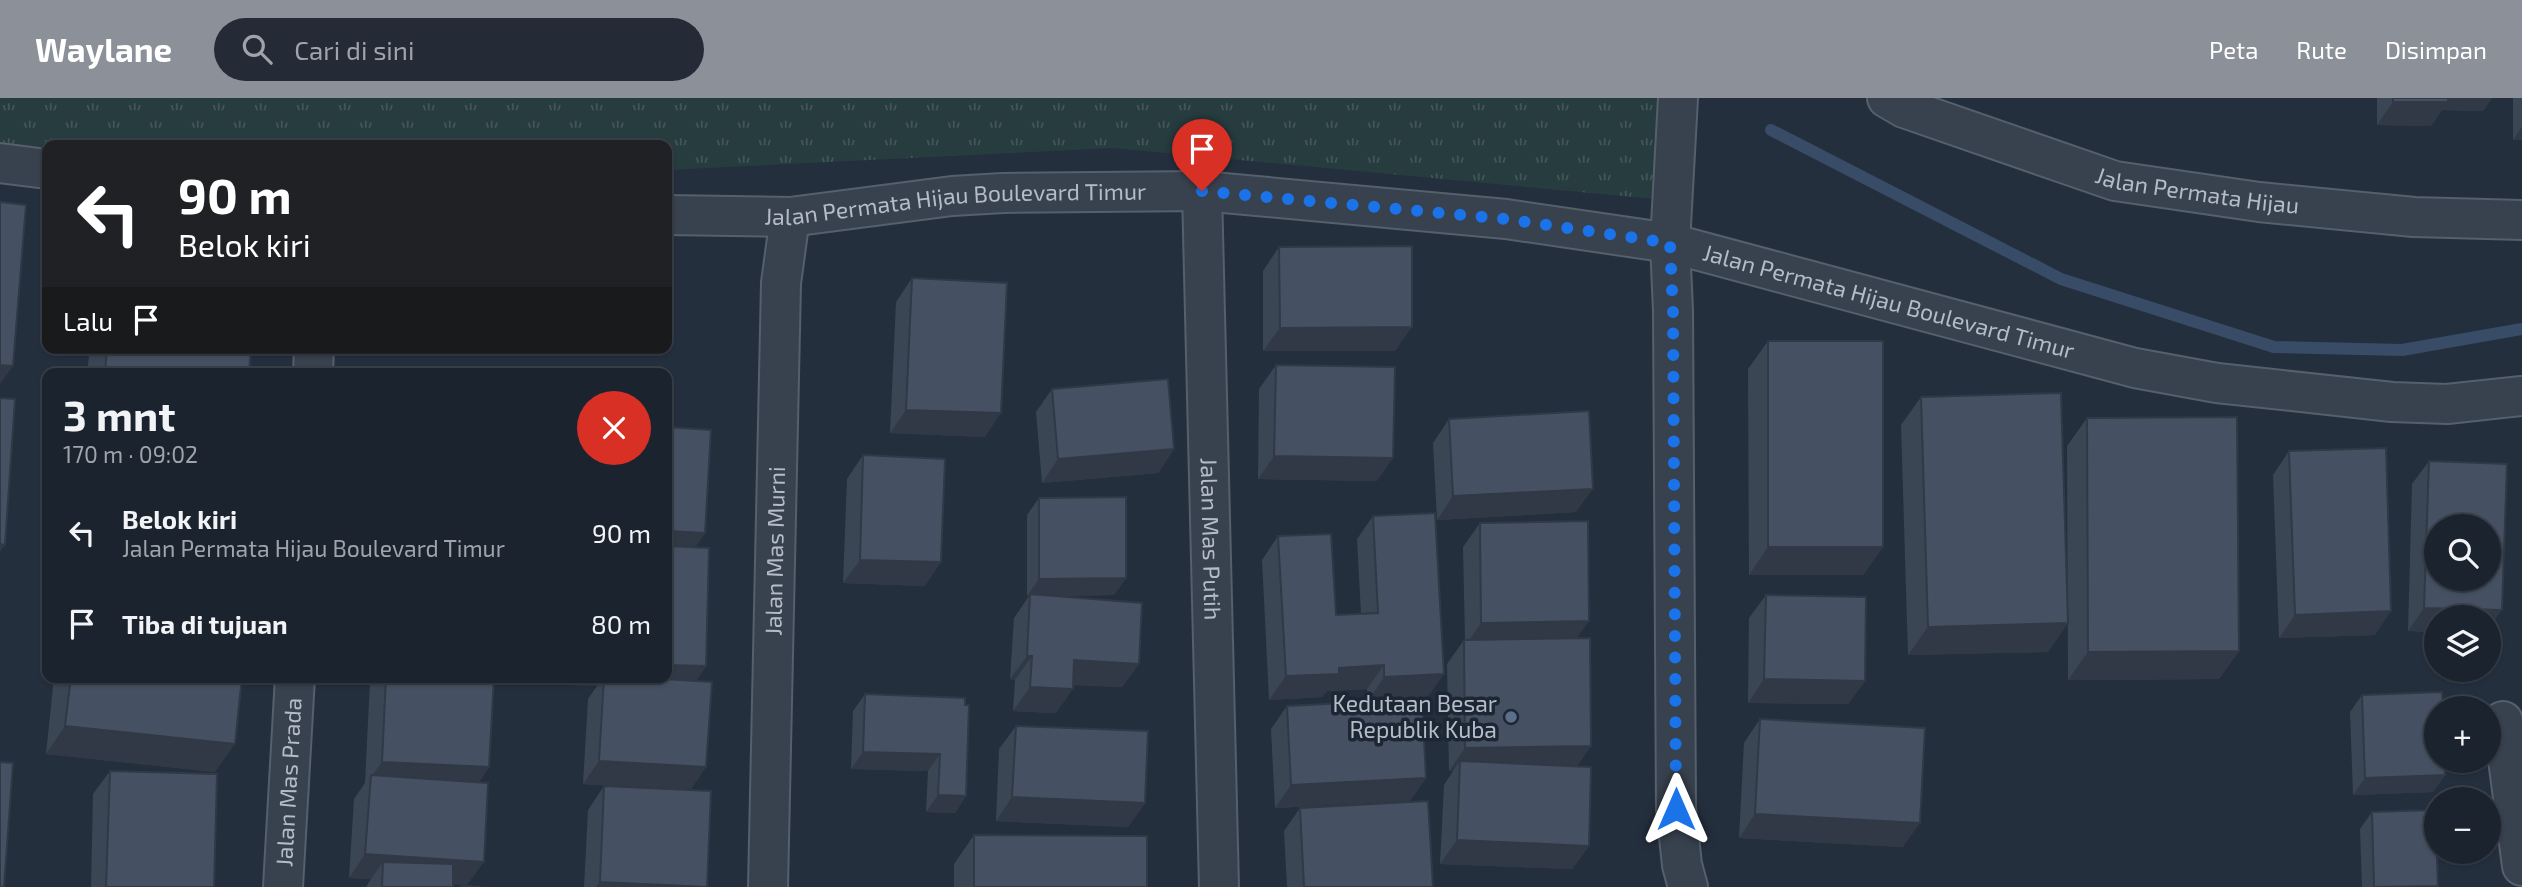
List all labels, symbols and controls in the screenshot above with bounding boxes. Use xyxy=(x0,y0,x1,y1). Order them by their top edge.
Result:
search box xyxy=(214,18,704,81)
text: Waylane xyxy=(35,29,172,69)
icon: search xyxy=(238,30,276,68)
text: Cari di sini xyxy=(294,34,414,65)
text: Peta xyxy=(2209,35,2258,64)
text: Rute xyxy=(2296,35,2347,64)
text: Disimpan xyxy=(2385,35,2487,64)
pin xyxy=(1172,119,1232,191)
icon: arrive xyxy=(1183,130,1221,168)
street label: Jalan Permata Hijau xyxy=(2092,160,2300,219)
text: 90 m xyxy=(178,165,292,224)
icon: left xyxy=(63,168,154,259)
street label: Jalan Permata Hijau Boulevard Timur xyxy=(764,177,1146,230)
text: Belok kiri xyxy=(178,225,311,263)
street label: Jalan Permata Hijau Boulevard Timur xyxy=(1700,238,2078,364)
icon: arrive xyxy=(127,301,165,339)
text: Lalu xyxy=(63,305,113,336)
text: 3 mnt xyxy=(63,389,175,439)
button: close xyxy=(577,391,651,465)
text: 170 m · 09:02 xyxy=(63,440,198,468)
street label: Jalan Mas Putih xyxy=(1196,457,1227,621)
street label: Jalan Mas Murni xyxy=(758,466,790,636)
text: Belok kiri xyxy=(122,503,237,534)
icon: left xyxy=(63,514,101,552)
map controls xyxy=(2424,514,2501,864)
button: search xyxy=(2424,514,2501,591)
text: 90 m xyxy=(592,517,651,548)
text: Jalan Permata Hijau Boulevard Timur xyxy=(122,534,505,562)
icon: arrive xyxy=(63,605,101,643)
button: layers xyxy=(2424,605,2501,682)
text: Tiba di tujuan xyxy=(122,608,288,639)
text: 80 m xyxy=(591,608,651,639)
place label: Kedutaan Besar Republik Kuba xyxy=(1332,689,1497,743)
button: + xyxy=(2424,696,2501,773)
street label: Jalan Mas Prada xyxy=(269,697,307,867)
marker: Kedutaan Besar Republik Kuba xyxy=(1503,709,1519,725)
position arrow xyxy=(1639,772,1713,846)
button: − xyxy=(2424,787,2501,864)

